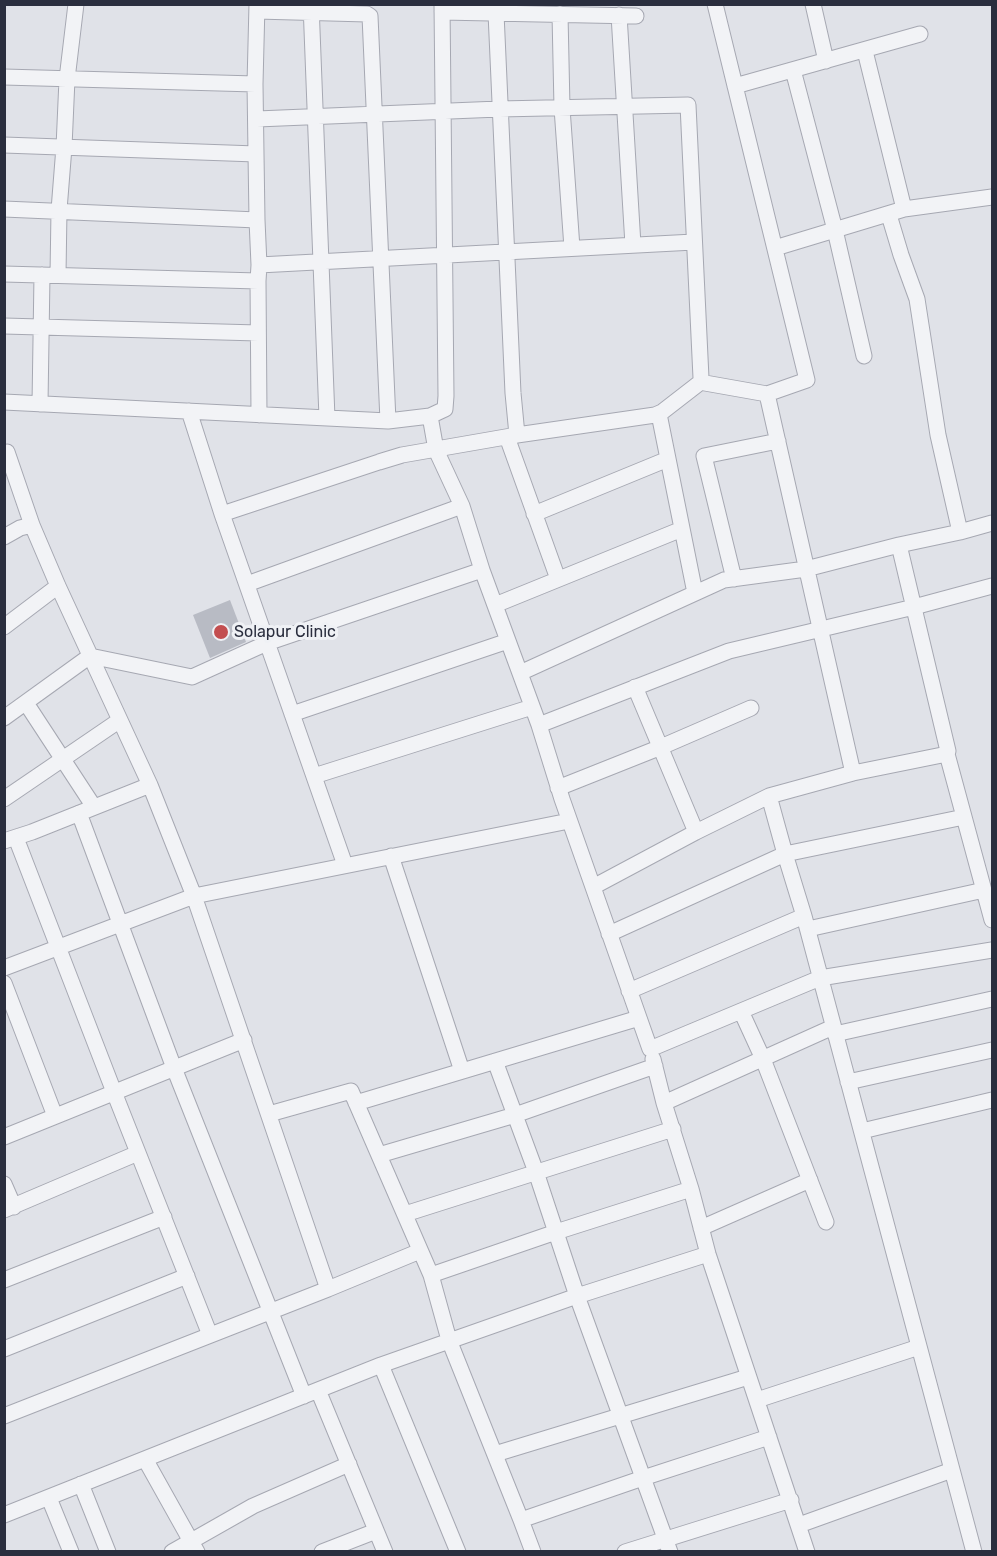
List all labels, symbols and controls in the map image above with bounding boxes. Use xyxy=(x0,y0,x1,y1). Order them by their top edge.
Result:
place label: Solapur Clinic xyxy=(234,622,336,642)
marker: Solapur Clinic xyxy=(212,623,230,641)

